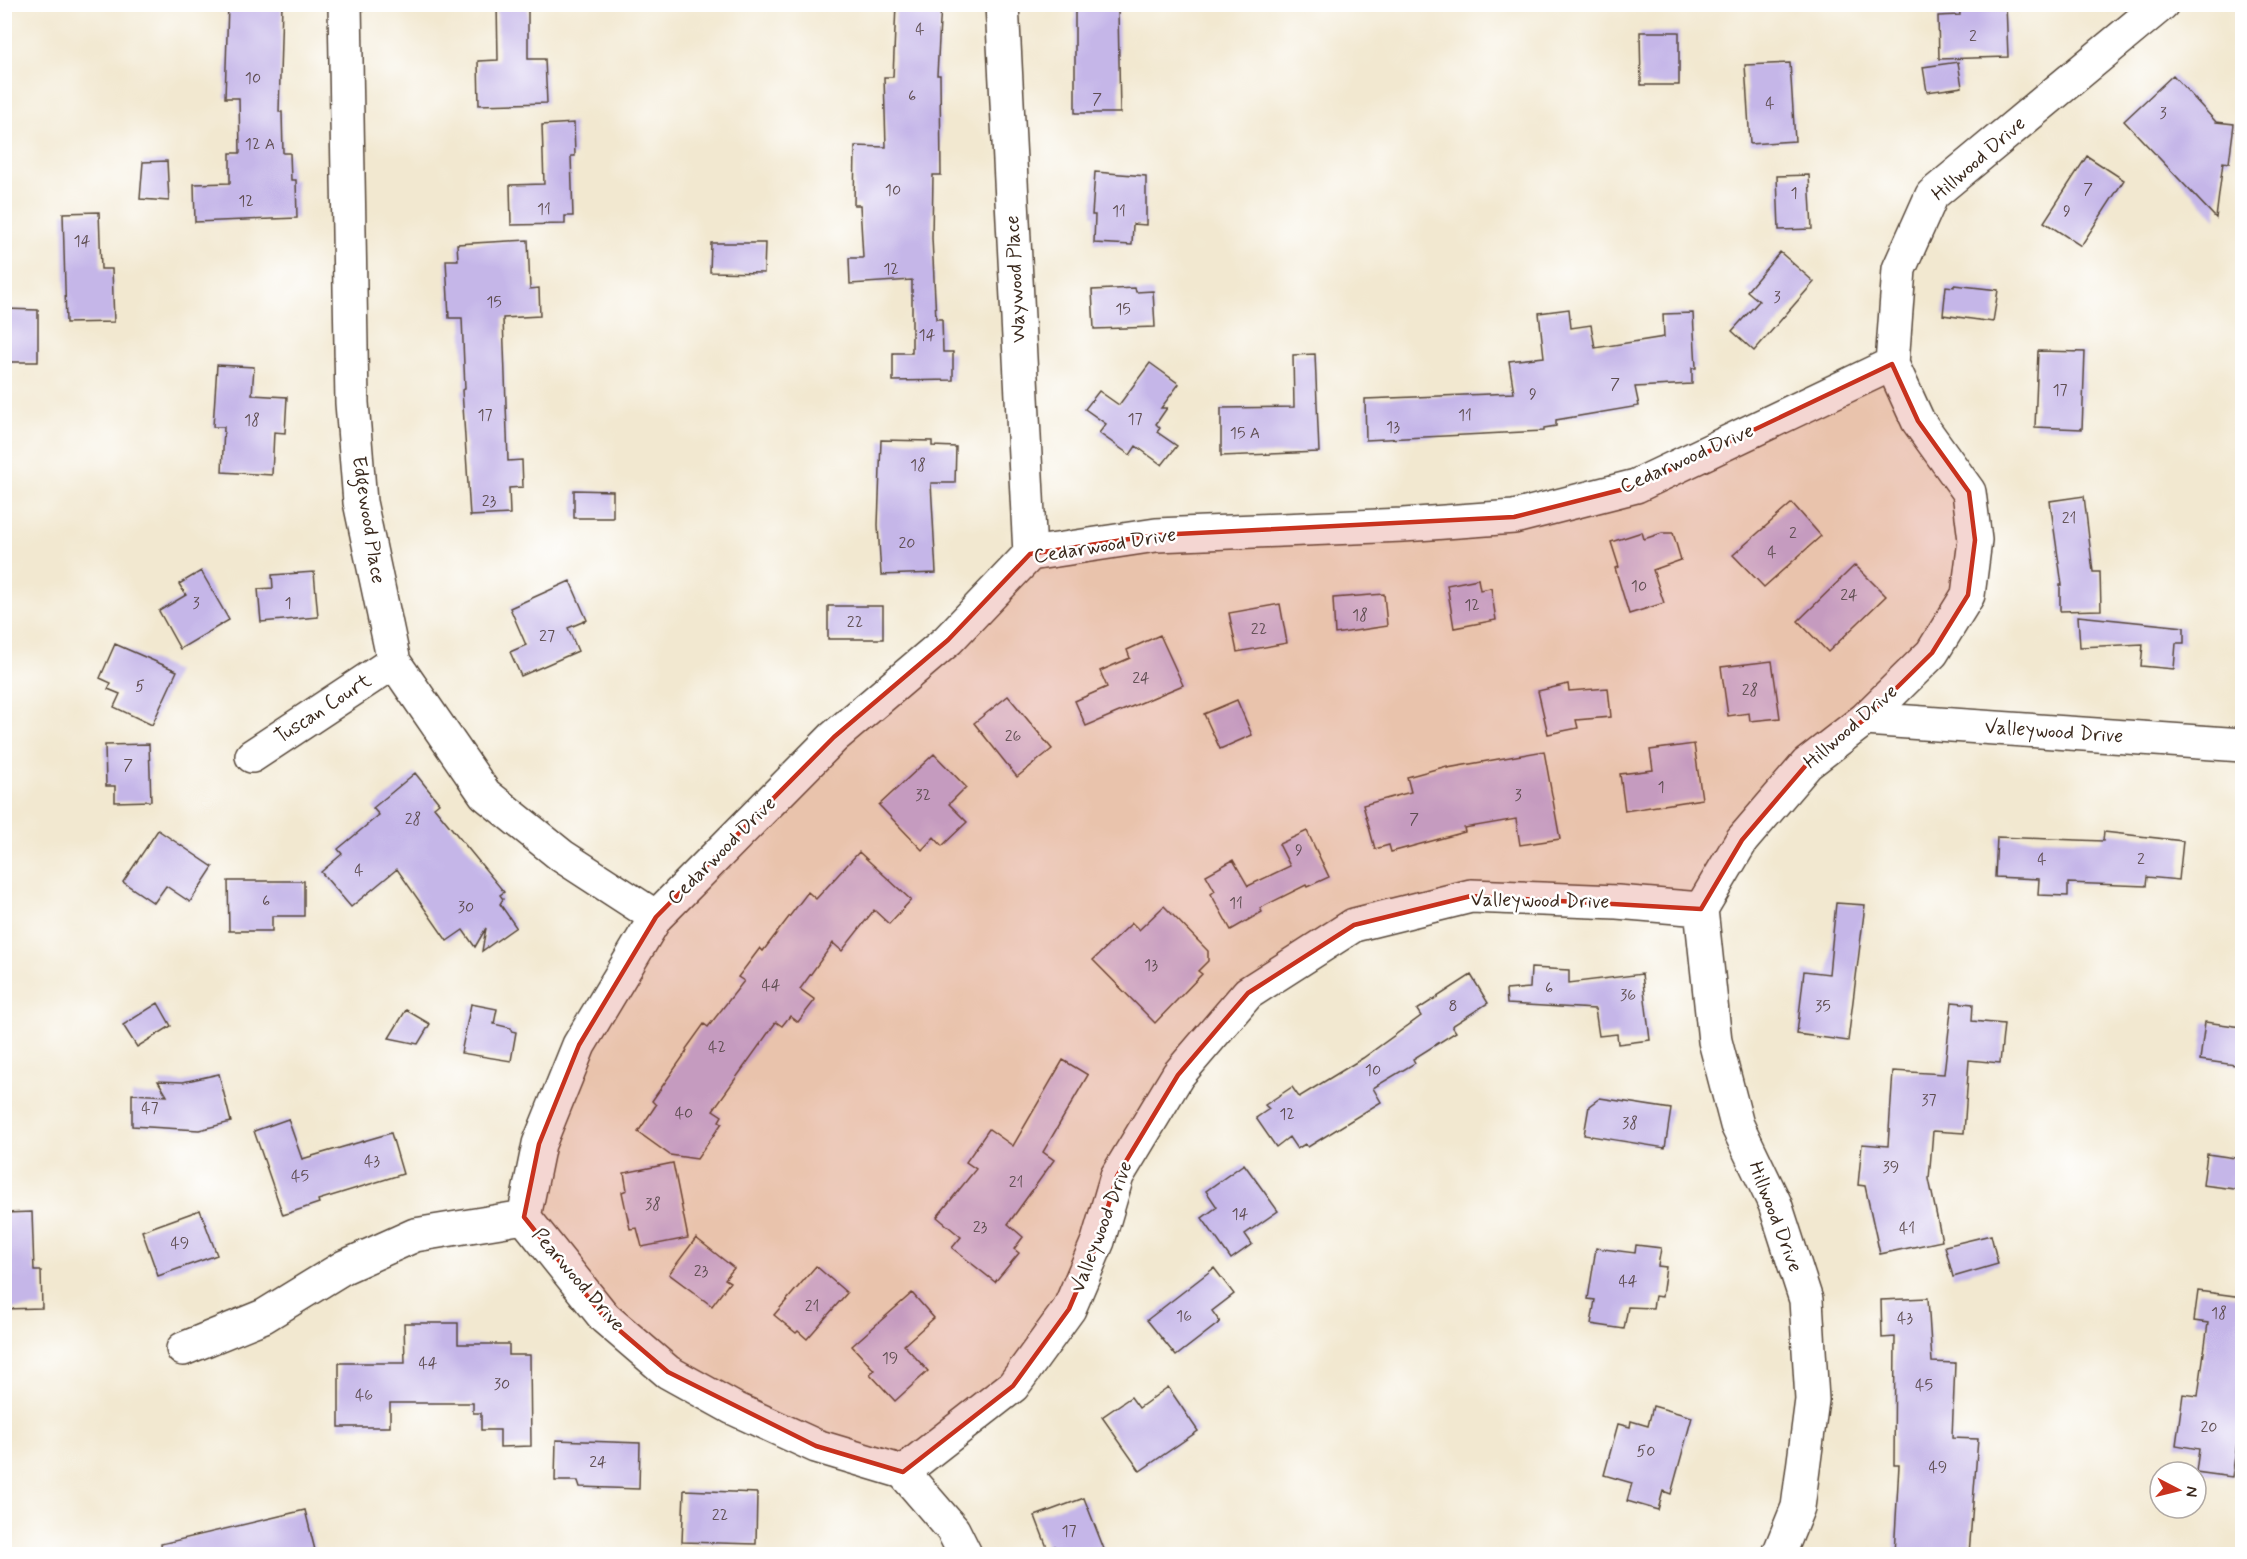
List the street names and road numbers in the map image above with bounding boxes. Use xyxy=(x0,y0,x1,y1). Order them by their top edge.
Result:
street label: Hillwood Drive xyxy=(1926,111,2032,207)
street label: Waywood Place xyxy=(999,214,1033,344)
street label: Cedarwood Drive xyxy=(1616,417,1758,501)
street label: Edgewood Place xyxy=(343,454,391,586)
street label: Cedarwood Drive xyxy=(1032,521,1178,571)
street label: Tuscan Court xyxy=(269,667,377,750)
street label: Hillwood Drive xyxy=(1798,679,1904,775)
street label: Valleywood Drive xyxy=(1984,714,2124,750)
street label: Cedarwood Drive xyxy=(662,791,782,911)
street label: Valleywood Drive xyxy=(1470,886,1610,916)
street label: Valleywood Drive xyxy=(1065,1157,1139,1297)
street label: Hillwood Drive xyxy=(1741,1158,1809,1276)
street label: Pearwood Drive xyxy=(525,1222,631,1338)

